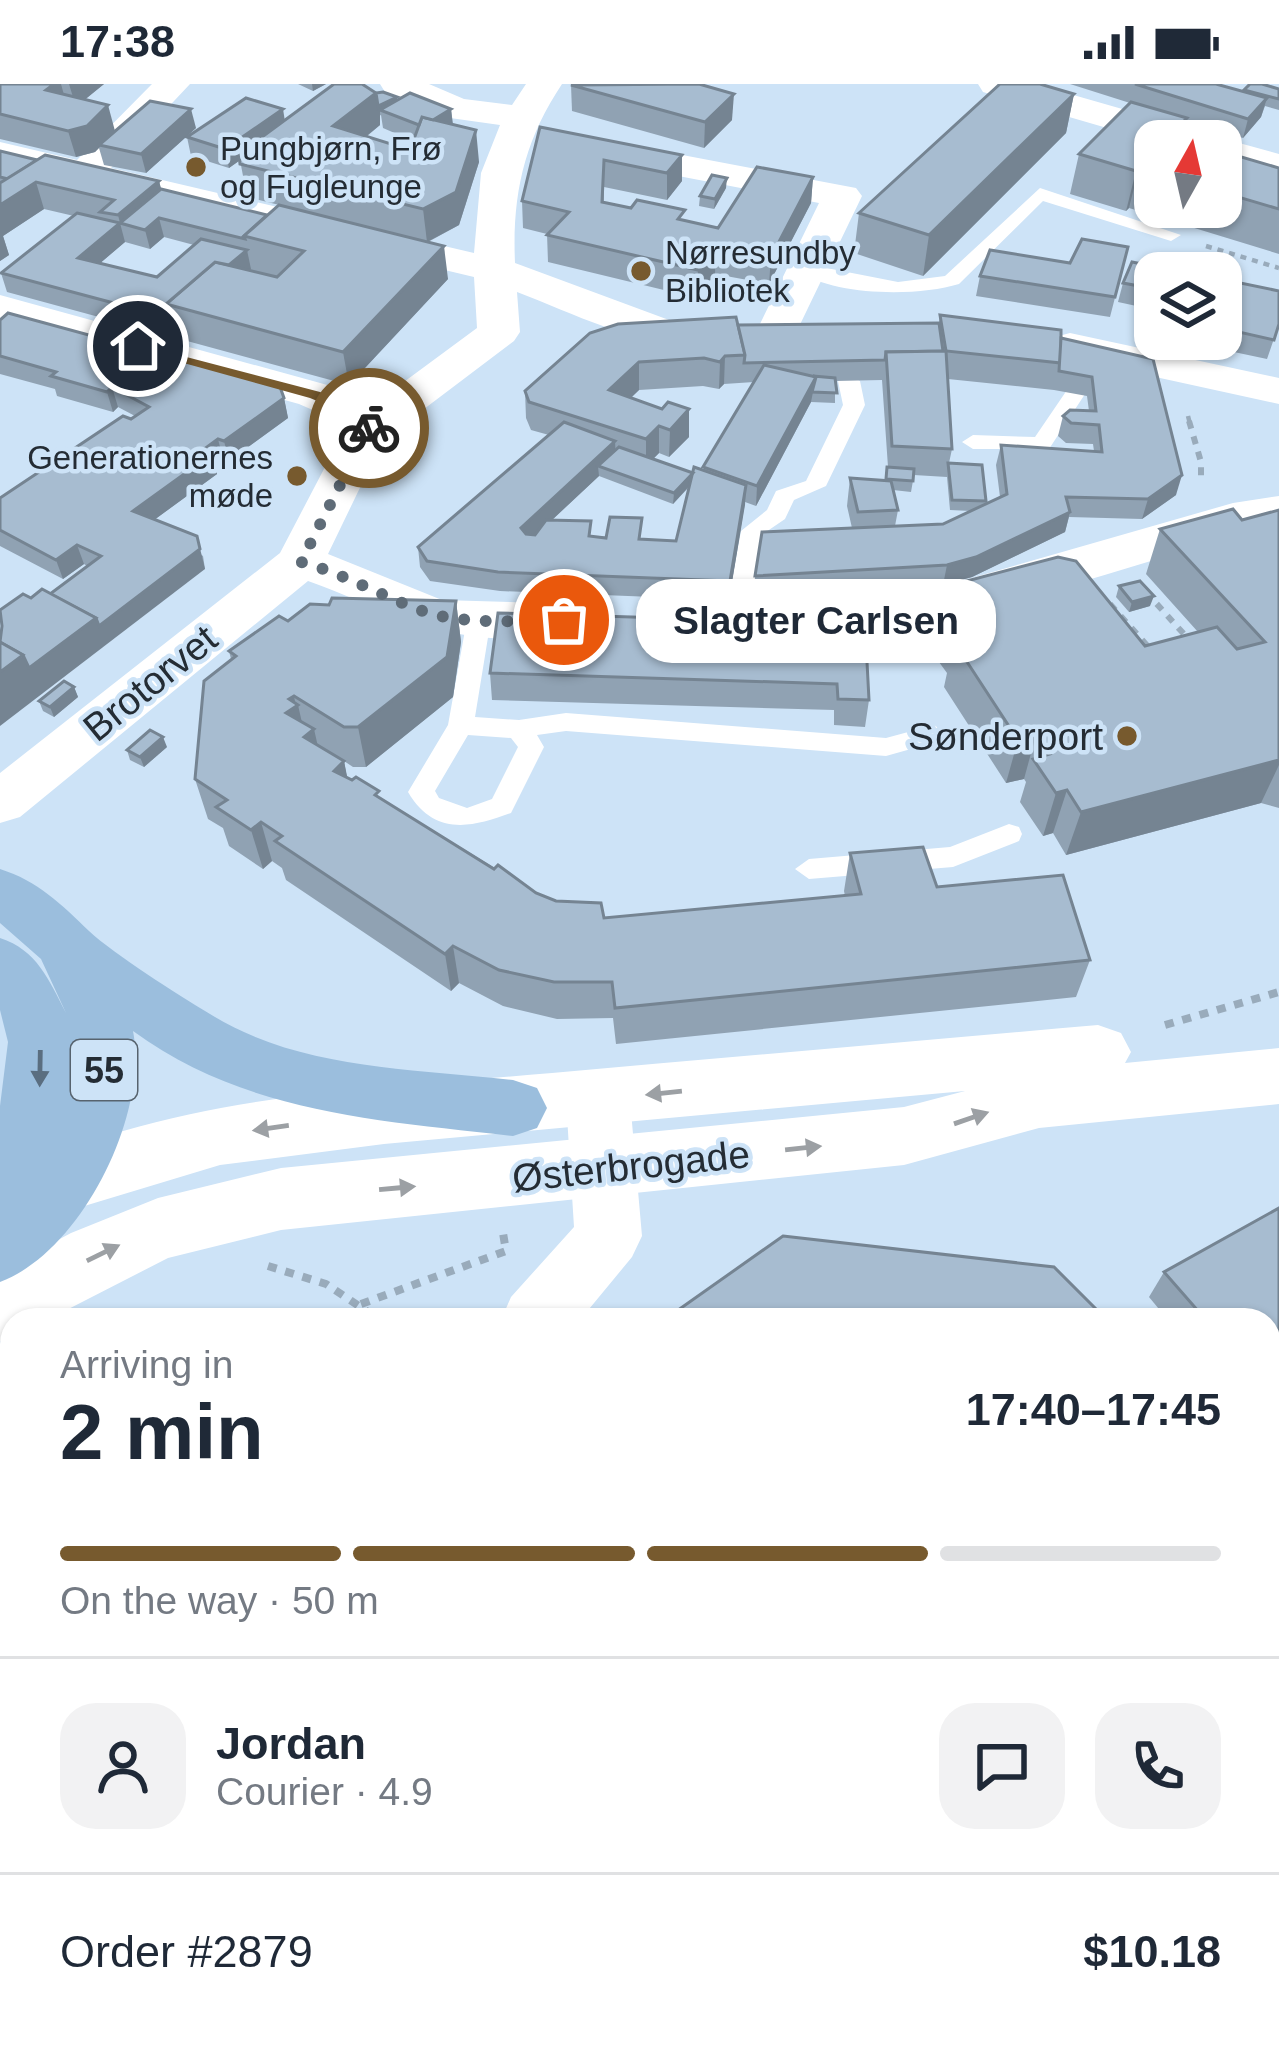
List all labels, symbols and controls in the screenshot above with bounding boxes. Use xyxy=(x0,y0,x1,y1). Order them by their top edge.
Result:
text: 17:38 xyxy=(60,16,175,67)
north arrow xyxy=(1134,120,1242,228)
map controls xyxy=(1134,120,1242,360)
place label: Pungbjørn, Frø og Fugleunge xyxy=(220,130,442,205)
marker: Pungbjørn, Frø og Fugleunge xyxy=(183,154,209,180)
place label: Nørresundby Bibliotek xyxy=(665,234,856,309)
button: layers xyxy=(1134,252,1242,360)
marker: Nørresundby Bibliotek xyxy=(628,258,654,284)
pin xyxy=(87,295,189,397)
icon: home xyxy=(105,313,171,379)
courier xyxy=(309,368,429,488)
icon: bike xyxy=(336,395,402,461)
place label: Generationernes møde xyxy=(27,439,273,514)
marker: Generationernes møde xyxy=(284,463,310,489)
pin xyxy=(513,569,615,671)
callout: Slagter Carlsen xyxy=(636,578,996,662)
icon: bag xyxy=(531,587,597,653)
text: Slagter Carlsen xyxy=(673,599,959,642)
street label: Brotorvet xyxy=(75,616,225,749)
place label: Sønderport xyxy=(908,715,1103,758)
marker: Sønderport xyxy=(1114,723,1140,749)
road number: 55 xyxy=(71,1040,137,1100)
one-way arrow xyxy=(31,1050,50,1088)
one-way arrow xyxy=(645,1084,682,1103)
one-way arrow xyxy=(954,1108,990,1126)
one-way arrow xyxy=(252,1119,289,1138)
street label: Østerbrogade xyxy=(510,1132,752,1200)
one-way arrow xyxy=(785,1138,822,1157)
one-way arrow xyxy=(379,1178,416,1197)
one-way arrow xyxy=(86,1244,120,1264)
text: Arriving in xyxy=(60,1343,233,1386)
text: 17:40–17:45 xyxy=(966,1384,1221,1435)
text: 2 min xyxy=(60,1388,264,1476)
text: On the way · 50 m xyxy=(60,1579,379,1622)
button: person xyxy=(60,1703,186,1829)
button: chat xyxy=(939,1703,1065,1829)
button: phone xyxy=(1095,1703,1221,1829)
text: Jordan xyxy=(216,1718,366,1769)
text: Courier · 4.9 xyxy=(216,1770,433,1813)
text: Order #2879 xyxy=(60,1926,313,1977)
text: $10.18 xyxy=(1083,1926,1221,1977)

